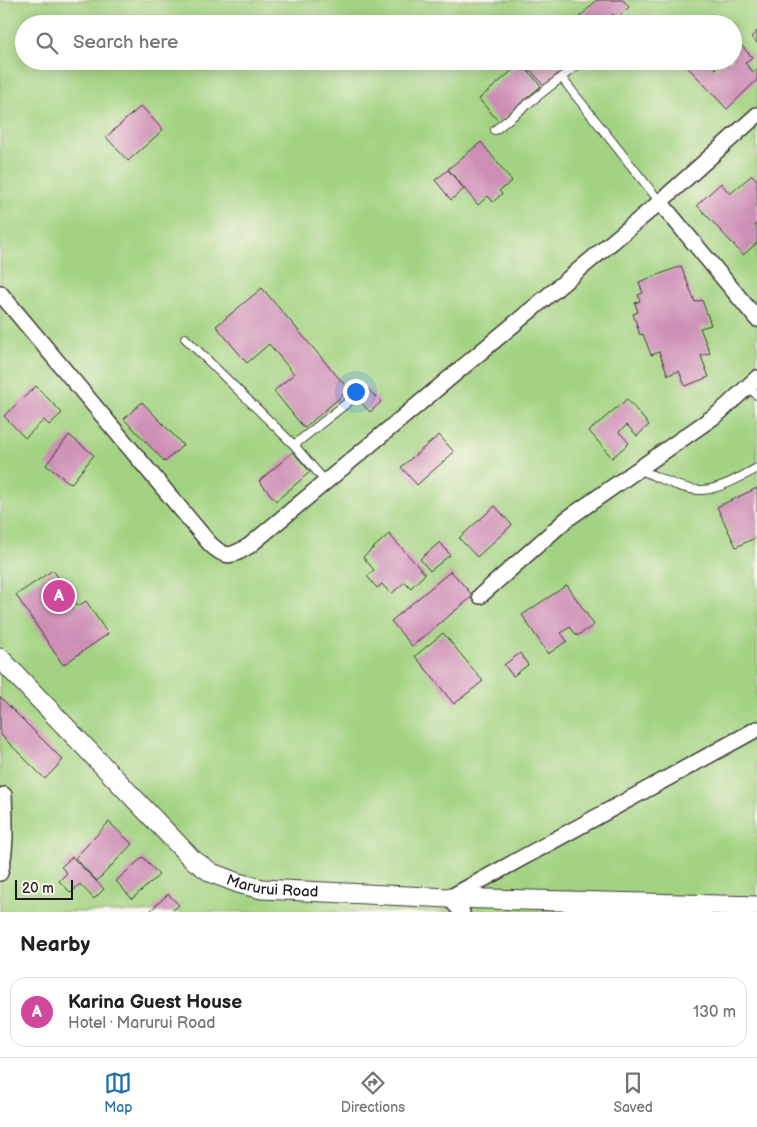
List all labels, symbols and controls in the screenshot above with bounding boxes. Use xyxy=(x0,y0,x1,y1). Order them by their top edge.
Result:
search box xyxy=(15,15,742,70)
icon: search xyxy=(33,29,61,57)
text: Search here xyxy=(73,31,178,54)
your location xyxy=(343,379,369,405)
pin: A xyxy=(43,577,75,615)
street label: Marurui Road xyxy=(224,870,319,901)
scale bar xyxy=(15,877,72,900)
text: 20 m xyxy=(22,880,54,897)
text: Nearby xyxy=(20,932,90,957)
text: Karina Guest House xyxy=(68,991,242,1014)
text: A xyxy=(32,1003,42,1022)
text: 130 m xyxy=(693,1003,736,1022)
text: Hotel · Marurui Road xyxy=(68,1014,216,1033)
tab: Map xyxy=(104,1069,132,1116)
tab: Directions xyxy=(341,1069,405,1116)
tab: Saved xyxy=(613,1069,653,1116)

